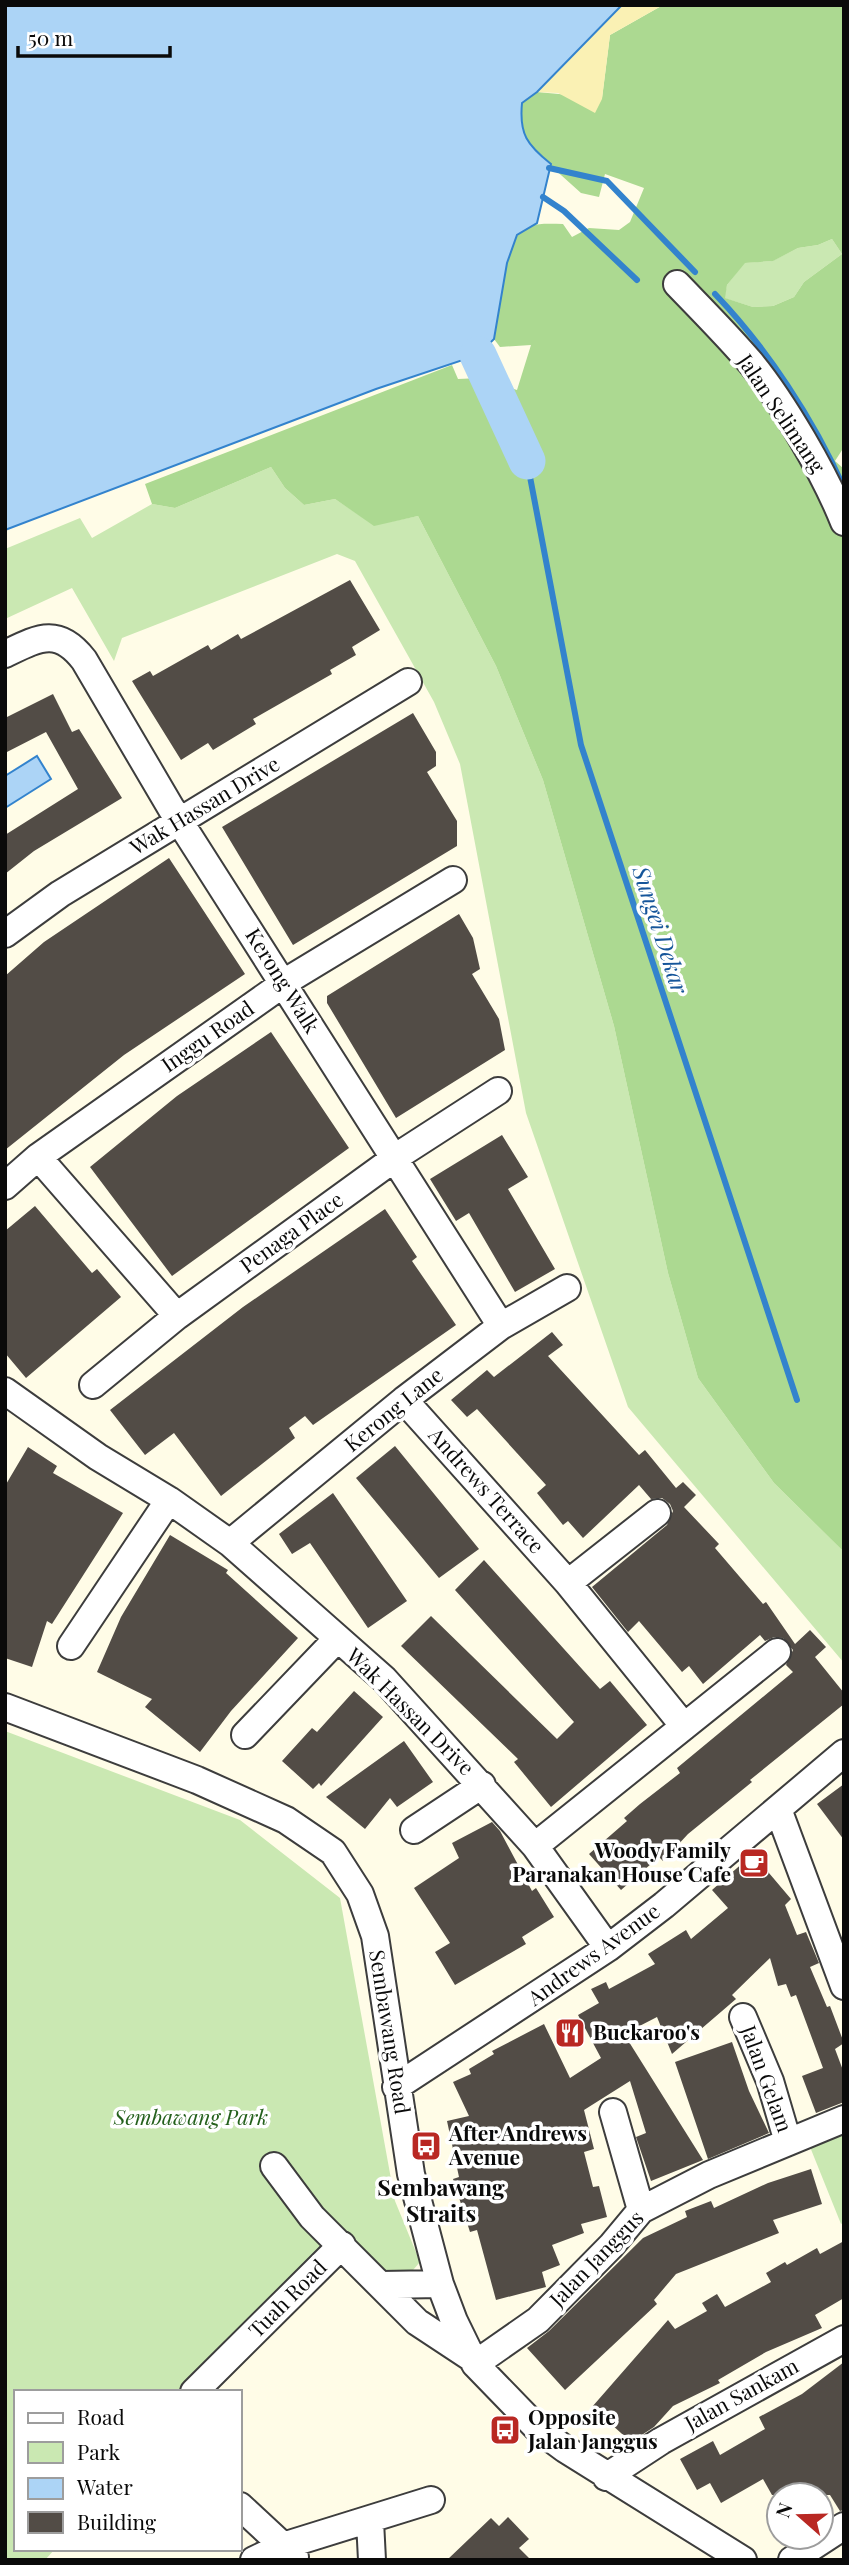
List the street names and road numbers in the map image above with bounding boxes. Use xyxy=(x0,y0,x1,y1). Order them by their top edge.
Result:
street label: Jalan Selimang xyxy=(732,347,833,478)
street label: Wak Hassan Drive xyxy=(123,749,284,860)
street label: Kerong Walk xyxy=(240,922,327,1038)
street label: Inggu Road xyxy=(155,993,259,1077)
street label: Penaga Place xyxy=(233,1184,348,1278)
street label: Kerong Lane xyxy=(338,1360,448,1457)
street label: Andrews Terrace xyxy=(423,1420,552,1559)
street label: Wak Hassan Drive xyxy=(341,1640,481,1780)
street label: Andrews Avenue xyxy=(520,1896,664,2011)
street label: Sembawang Road xyxy=(364,1948,418,2116)
street label: Jalan Gelam xyxy=(735,2020,800,2136)
street label: Jalan Janggus xyxy=(542,2203,649,2313)
street label: Tuah Road xyxy=(241,2252,332,2343)
street label: Jalan Sankam xyxy=(678,2350,803,2436)

